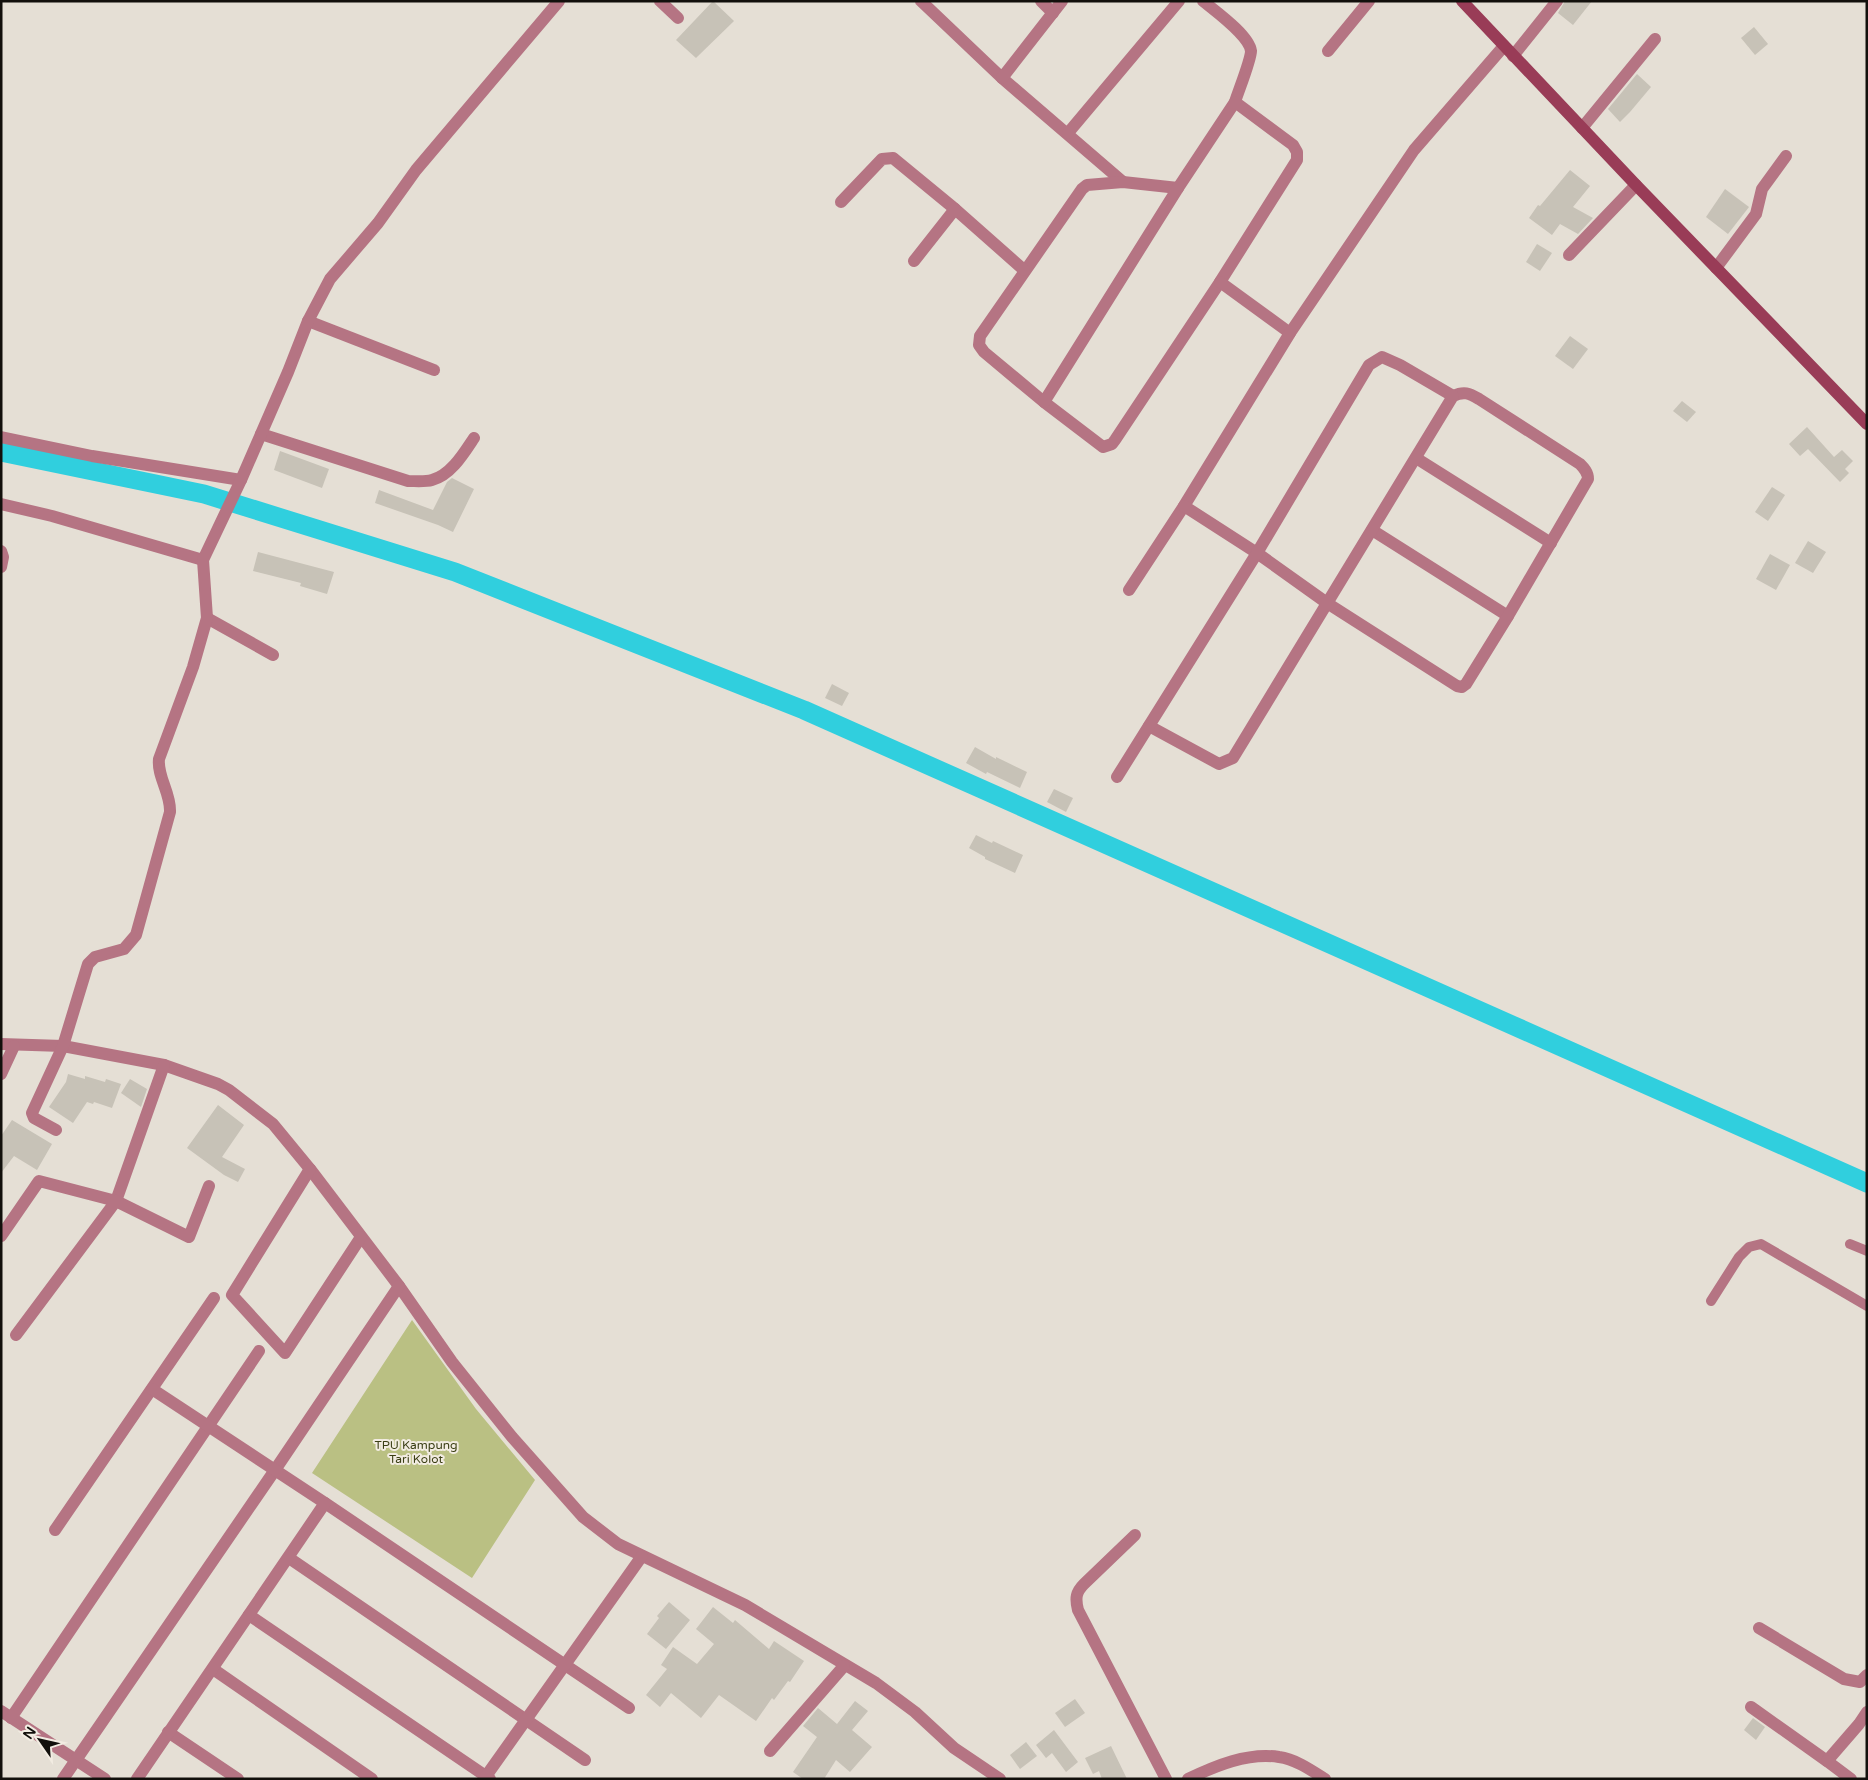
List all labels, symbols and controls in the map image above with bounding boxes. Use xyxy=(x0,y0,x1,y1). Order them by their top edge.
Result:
park label: TPU Kampung Tari Kolot xyxy=(374,1438,458,1466)
north arrow xyxy=(15,1715,65,1765)
text: N xyxy=(19,1724,40,1742)

